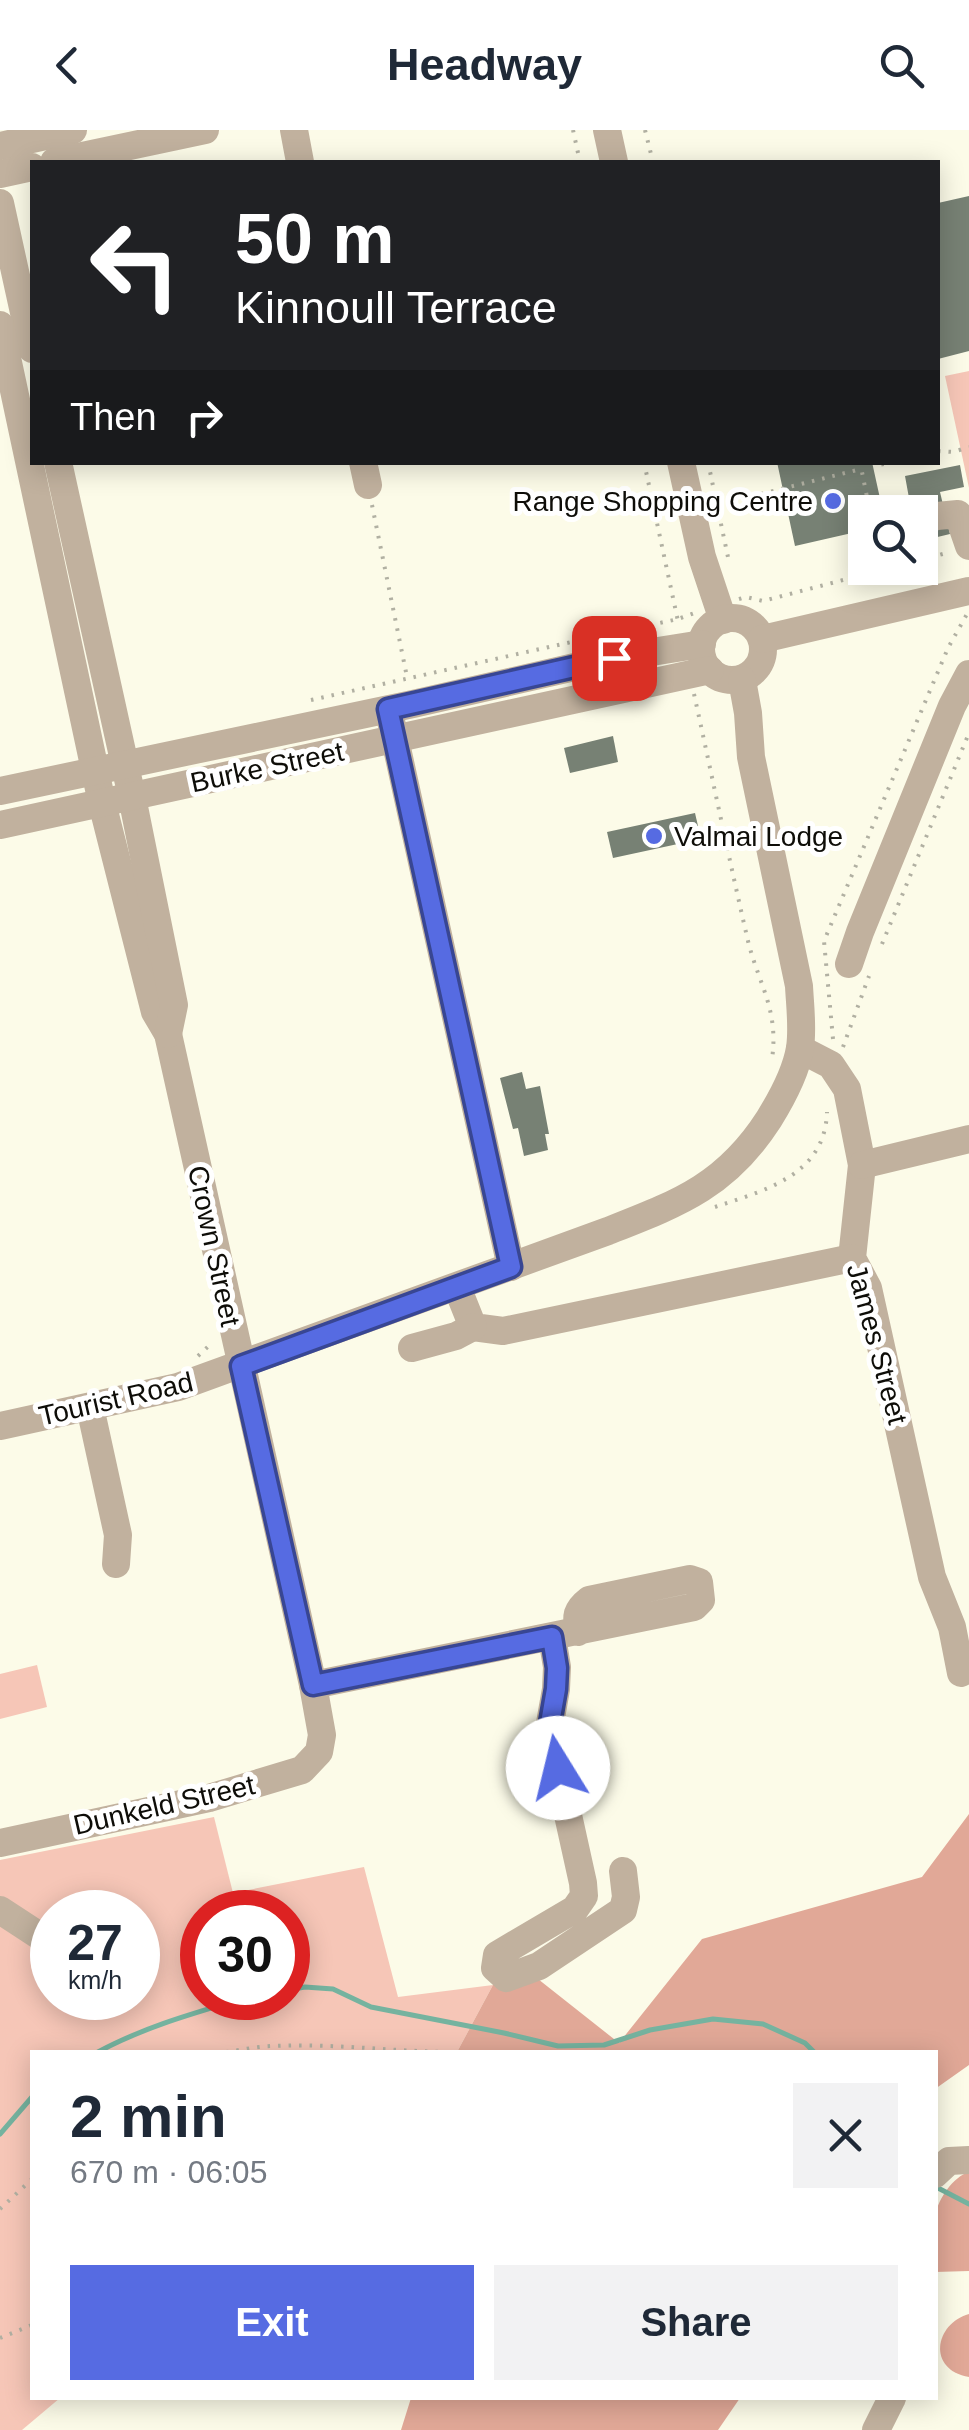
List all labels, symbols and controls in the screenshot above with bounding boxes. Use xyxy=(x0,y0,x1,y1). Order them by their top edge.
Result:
icon: back xyxy=(40,38,95,93)
icon: search xyxy=(874,38,929,93)
text: Headway xyxy=(387,39,582,90)
icon: left xyxy=(70,200,200,330)
text: 50 m xyxy=(235,200,395,278)
text: Kinnoull Terrace xyxy=(235,282,557,333)
icon: right xyxy=(177,390,232,445)
text: Then xyxy=(70,396,157,438)
place label: Range Shopping Centre xyxy=(513,486,813,517)
marker: Range Shopping Centre xyxy=(822,490,844,512)
map controls xyxy=(848,495,938,585)
button: search xyxy=(848,495,938,585)
pin xyxy=(572,616,657,701)
icon: arrive xyxy=(587,631,642,686)
street label: Burke Street xyxy=(188,736,347,798)
place label: Valmai Lodge xyxy=(674,821,843,852)
marker: Valmai Lodge xyxy=(643,825,665,847)
street label: Crown Street xyxy=(182,1163,246,1329)
street label: James Street xyxy=(841,1260,913,1428)
street label: Tourist Road xyxy=(36,1366,196,1432)
position arrow xyxy=(506,1716,610,1820)
street label: Dunkeld Street xyxy=(70,1769,258,1841)
speed limit sign: 30 xyxy=(180,1890,310,2020)
text: 27 xyxy=(67,1915,123,1971)
text: km/h xyxy=(68,1966,122,1994)
text: 2 min xyxy=(70,2083,227,2150)
button: close xyxy=(793,2083,898,2188)
text: 670 m · 06:05 xyxy=(70,2154,267,2190)
button: Exit xyxy=(70,2265,474,2380)
button: Share xyxy=(494,2265,898,2380)

